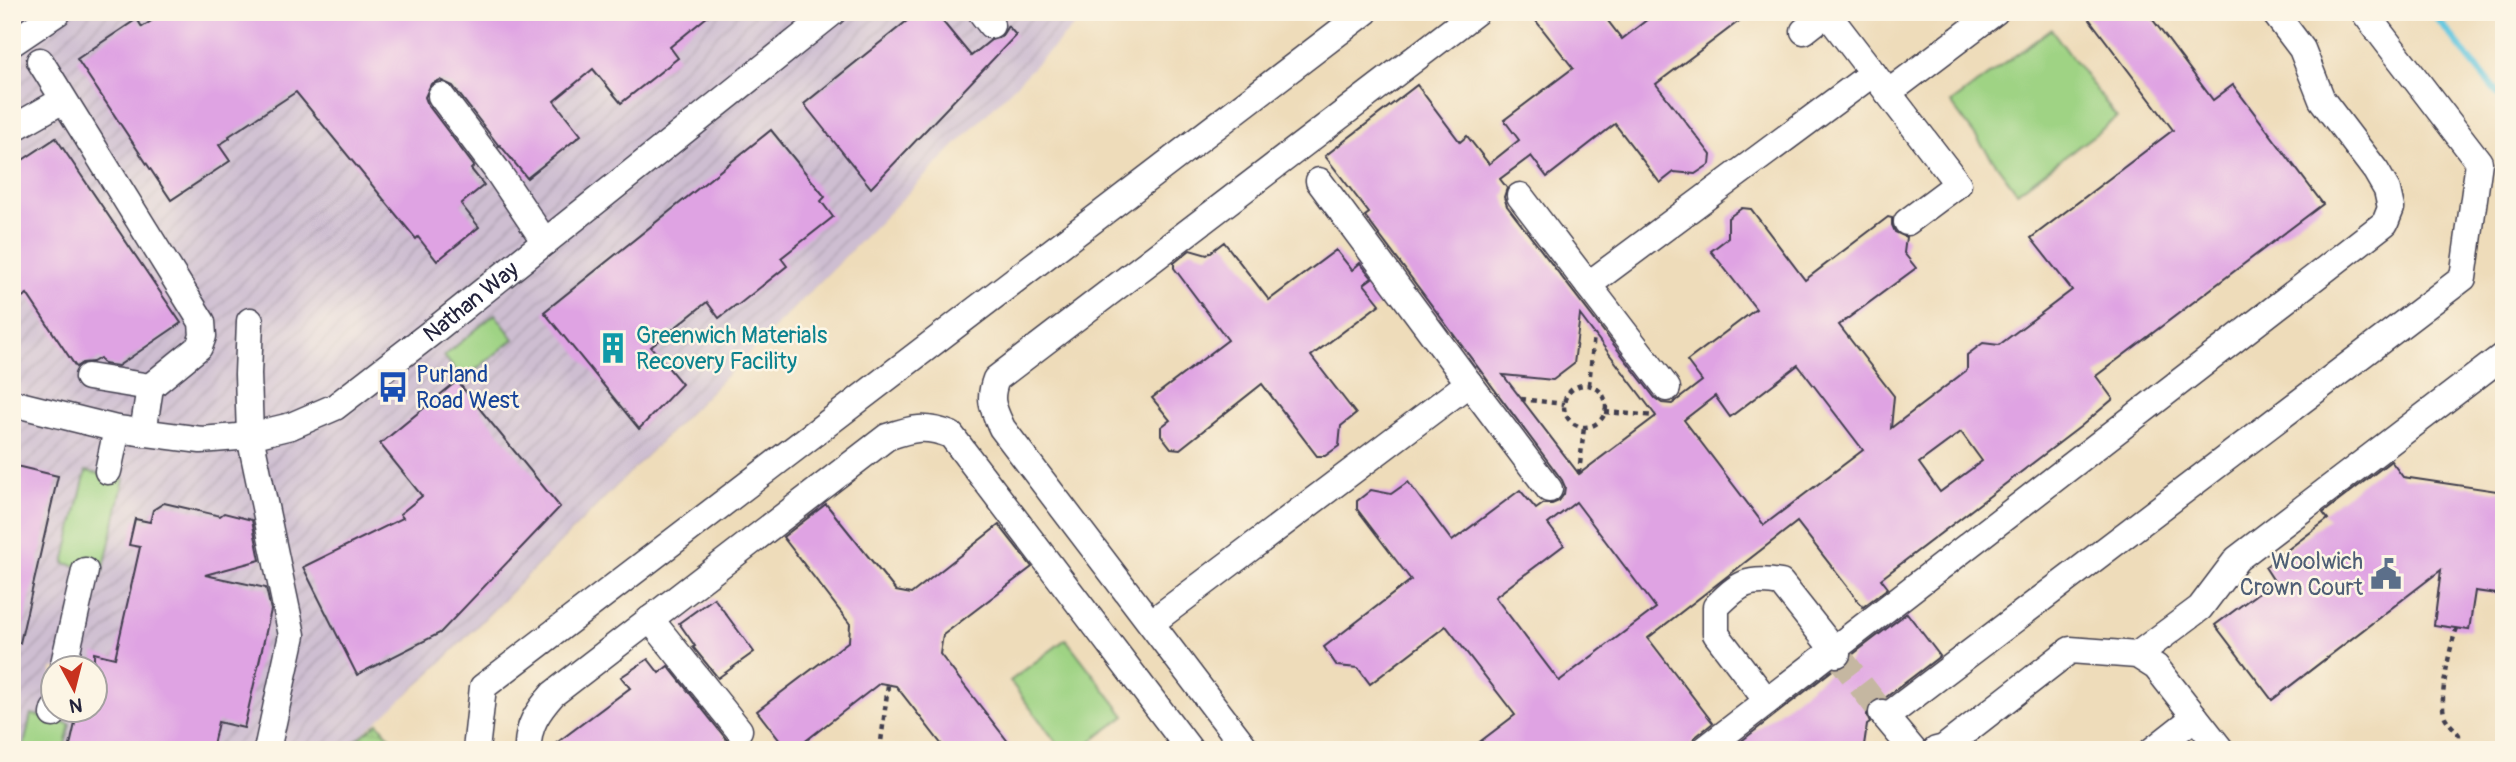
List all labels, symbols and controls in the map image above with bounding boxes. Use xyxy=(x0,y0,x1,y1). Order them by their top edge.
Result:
street label: Nathan Way xyxy=(417,254,524,348)
place label: Greenwich Materials Recovery Facility xyxy=(636,321,827,376)
building icon: Greenwich Materials Recovery Facility xyxy=(596,331,630,365)
place label: Purland Road West xyxy=(416,360,520,415)
bus stop icon: Purland Road West xyxy=(376,370,410,404)
place label: Woolwich Crown Court xyxy=(2240,547,2364,602)
public building icon: Woolwich Crown Court xyxy=(2369,557,2403,591)
north arrow xyxy=(38,654,108,724)
text: N xyxy=(68,692,84,718)

